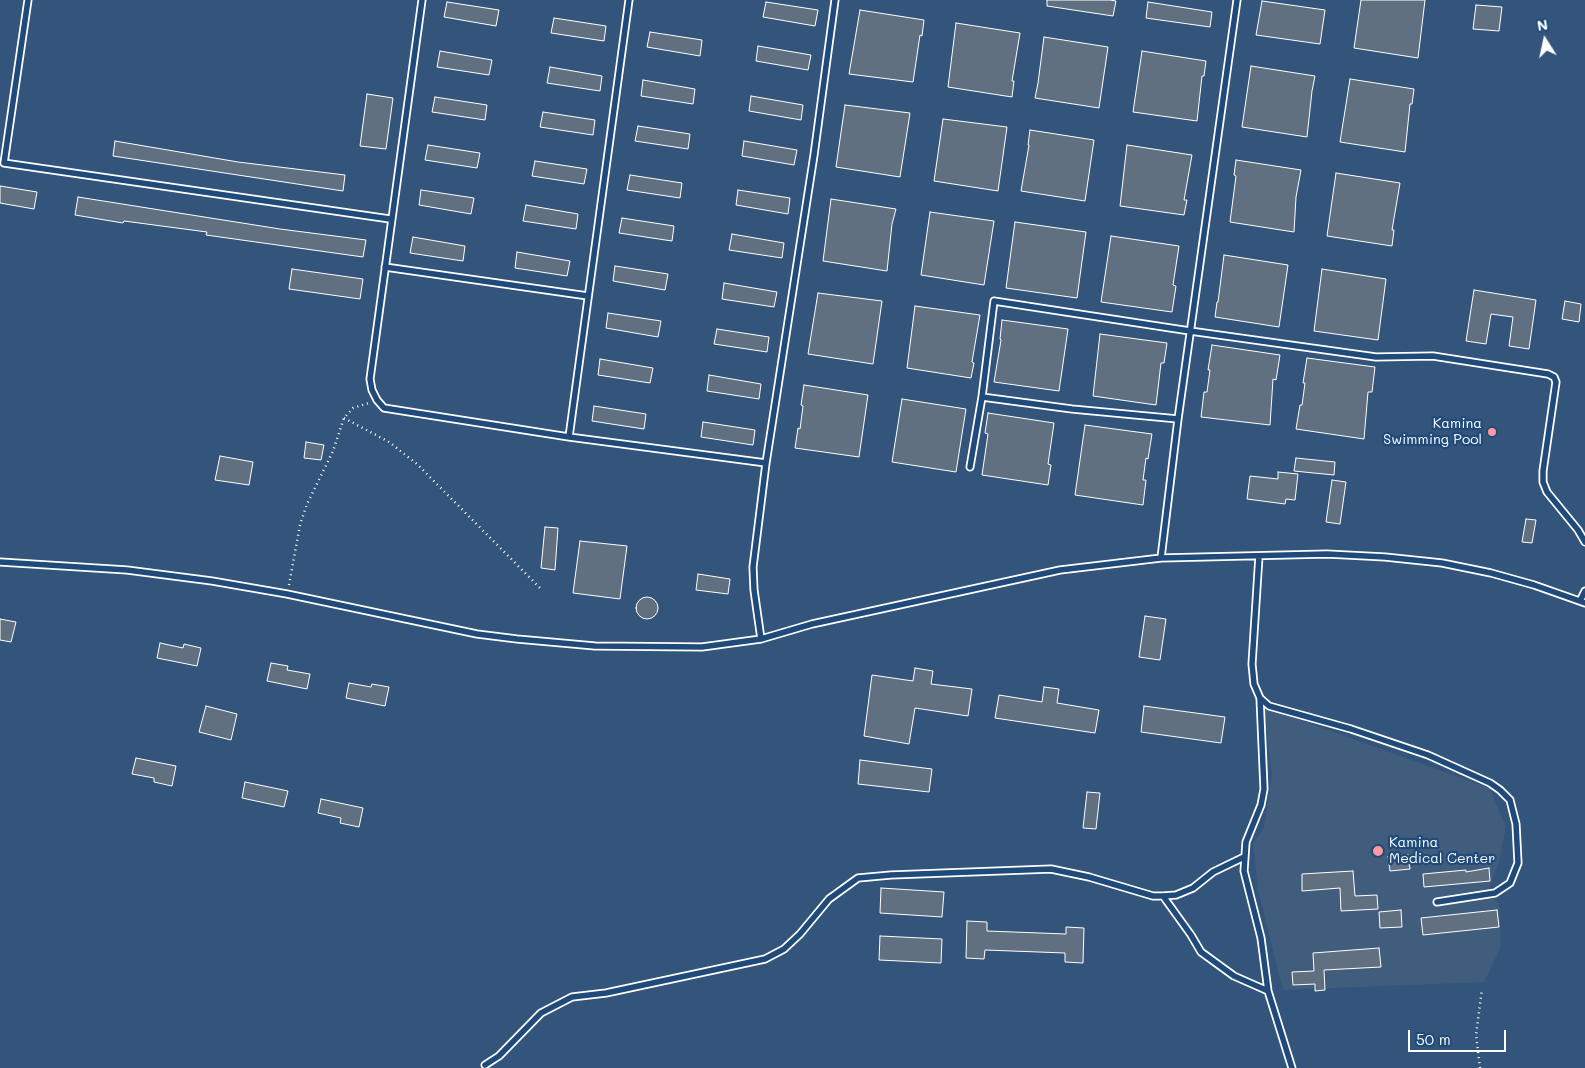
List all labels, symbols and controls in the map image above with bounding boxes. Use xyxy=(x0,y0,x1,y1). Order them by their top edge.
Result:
text: N xyxy=(1535,14,1549,35)
north arrow xyxy=(1520,15,1570,65)
place label: Kamina Swimming Pool xyxy=(1383,416,1482,448)
marker: Kamina Swimming Pool xyxy=(1486,426,1498,438)
place label: Kamina Medical Center xyxy=(1389,835,1495,868)
marker: Kamina Medical Center xyxy=(1371,844,1385,858)
scale bar xyxy=(1410,1020,1508,1052)
text: 50 m xyxy=(1416,1029,1451,1049)

